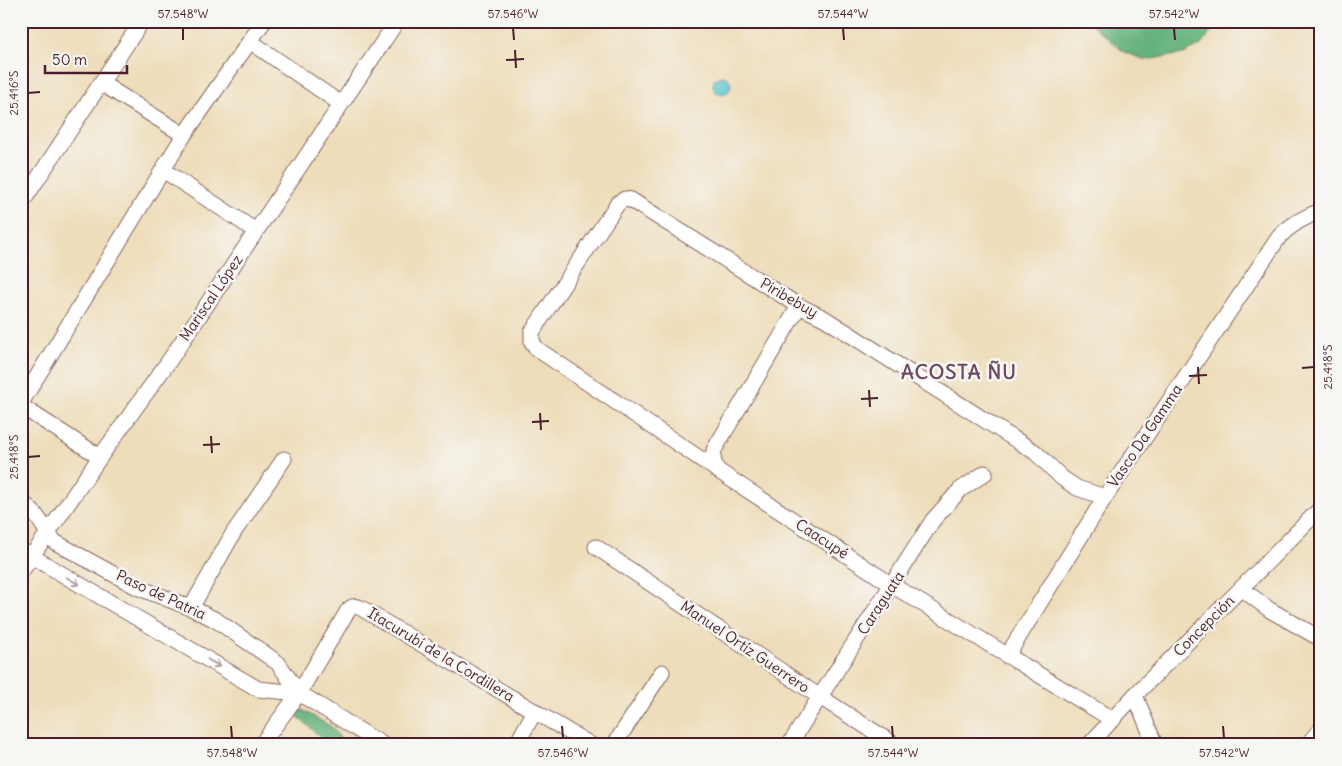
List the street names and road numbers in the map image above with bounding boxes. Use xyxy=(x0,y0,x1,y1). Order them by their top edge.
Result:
street label: Mariscal López xyxy=(175,251,246,345)
street label: Piribebuy xyxy=(757,273,822,322)
street label: Vasco Da Gamma xyxy=(1103,380,1186,491)
street label: Caacupé xyxy=(792,514,853,563)
street label: Paso de Patria xyxy=(113,565,209,624)
street label: Caraguata xyxy=(853,567,908,638)
street label: Concepción xyxy=(1169,591,1238,660)
street label: Manuel Ortíz Guerrero xyxy=(677,596,813,697)
street label: Itacurubí de la Cordillera xyxy=(364,603,518,706)

